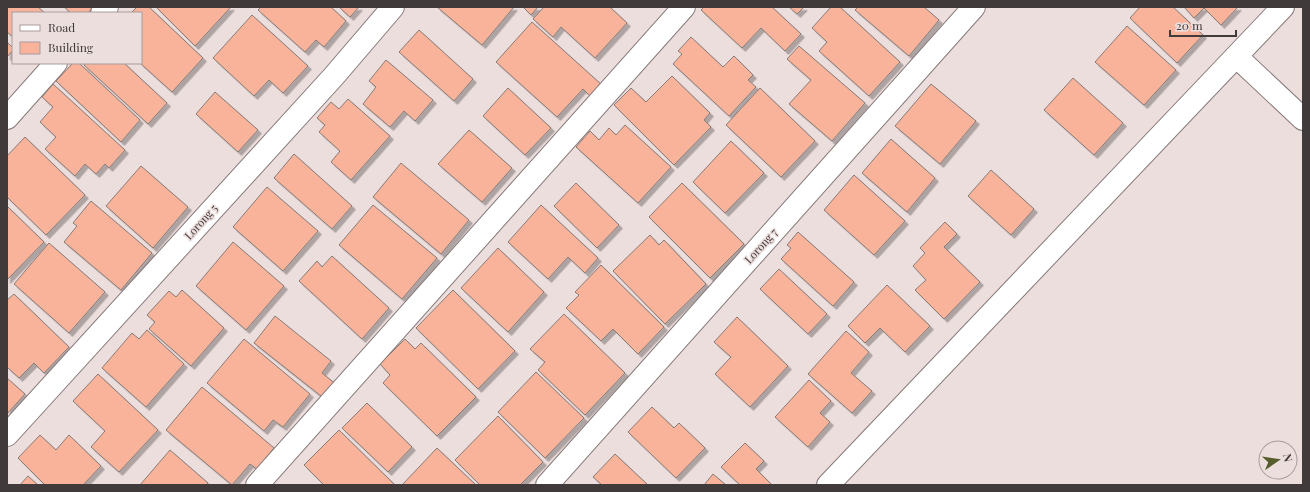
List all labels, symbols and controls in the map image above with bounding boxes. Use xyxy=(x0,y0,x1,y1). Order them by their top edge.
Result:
legend xyxy=(12,12,142,64)
scale bar xyxy=(1170,12,1236,38)
text: 20 m xyxy=(1176,17,1203,33)
text: Road xyxy=(48,19,75,35)
text: Building xyxy=(48,39,94,55)
street label: Lorong 5 xyxy=(181,200,221,243)
street label: Lorong 7 xyxy=(741,224,781,267)
north arrow xyxy=(1258,440,1298,480)
text: N xyxy=(1280,452,1296,463)

